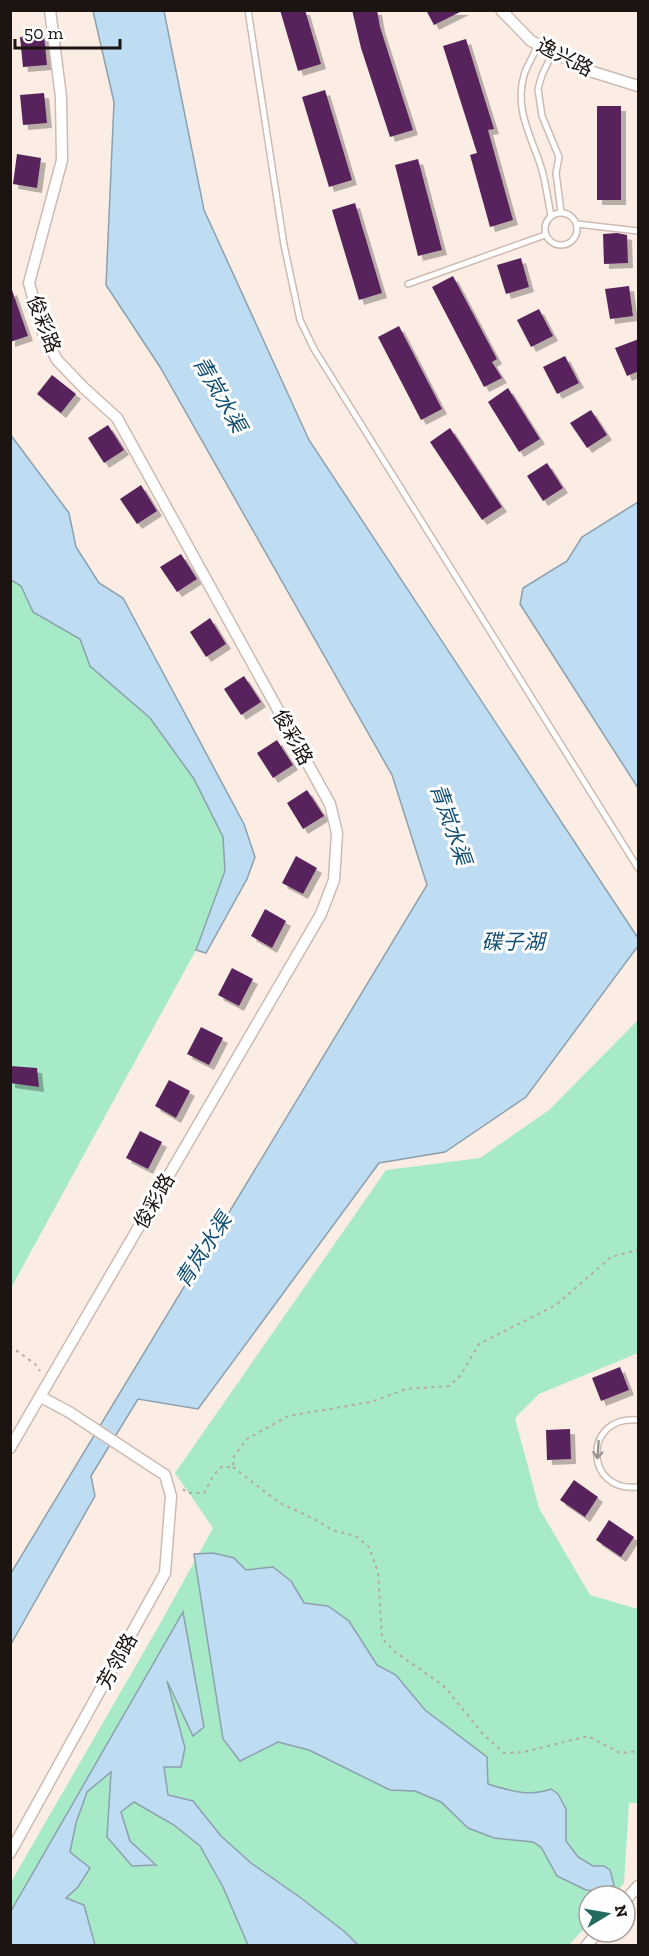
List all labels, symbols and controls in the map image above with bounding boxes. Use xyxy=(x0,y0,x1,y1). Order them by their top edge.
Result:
scale bar xyxy=(15,12,120,50)
text: 50 m xyxy=(24,22,64,44)
street label: 逸兴路 xyxy=(533,33,597,81)
street label: 俊彩路 xyxy=(22,292,66,356)
water label: 青岚水渠 xyxy=(188,351,253,439)
street label: 俊彩路 xyxy=(268,705,318,769)
water label: 青岚水渠 xyxy=(426,780,477,871)
water label: 碟子湖 xyxy=(482,929,547,954)
street label: 俊彩路 xyxy=(129,1169,179,1233)
water label: 青岚水渠 xyxy=(170,1205,238,1292)
one-way arrow xyxy=(592,1440,603,1459)
street label: 芳邻路 xyxy=(92,1629,142,1693)
north arrow xyxy=(577,1884,637,1944)
text: N xyxy=(611,1903,632,1919)

